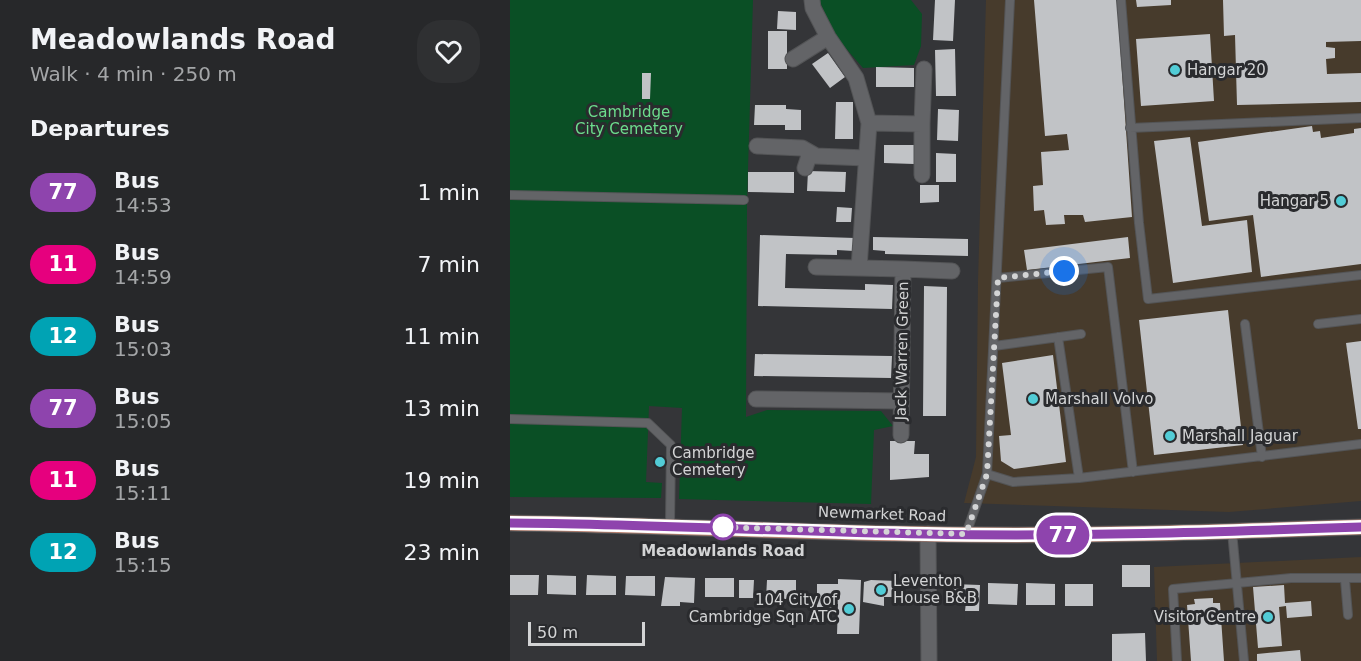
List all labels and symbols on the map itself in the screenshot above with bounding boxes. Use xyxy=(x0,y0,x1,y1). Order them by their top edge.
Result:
place label: Hangar 20 xyxy=(1187,61,1266,79)
marker: Hangar 20 xyxy=(1168,63,1182,77)
park label: Cambridge City Cemetery xyxy=(575,103,683,138)
place label: Hangar 5 xyxy=(1260,192,1329,210)
marker: Hangar 5 xyxy=(1334,194,1348,208)
your location xyxy=(1049,256,1079,286)
street label: Jack Warren Green xyxy=(892,281,912,422)
place label: Marshall Volvo xyxy=(1045,390,1153,408)
marker: Marshall Volvo xyxy=(1026,392,1040,406)
place label: Marshall Jaguar xyxy=(1182,427,1299,445)
marker: Marshall Jaguar xyxy=(1163,429,1177,443)
place label: Cambridge Cemetery xyxy=(672,444,754,479)
marker: Cambridge Cemetery xyxy=(653,455,667,469)
street label: Newmarket Road xyxy=(818,503,946,525)
marker: Meadowlands Road xyxy=(710,514,736,540)
line badge: 77 xyxy=(1036,516,1090,554)
place label: Meadowlands Road xyxy=(641,542,805,560)
place label: Leventon House B&B xyxy=(893,572,977,607)
marker: Leventon House B&B xyxy=(874,583,888,597)
place label: 104 City of Cambridge Sqn ATC xyxy=(689,591,838,626)
marker: 104 City of Cambridge Sqn ATC xyxy=(842,602,856,616)
place label: Visitor Centre xyxy=(1154,608,1256,626)
marker: Visitor Centre xyxy=(1261,610,1275,624)
scale bar xyxy=(528,619,645,646)

